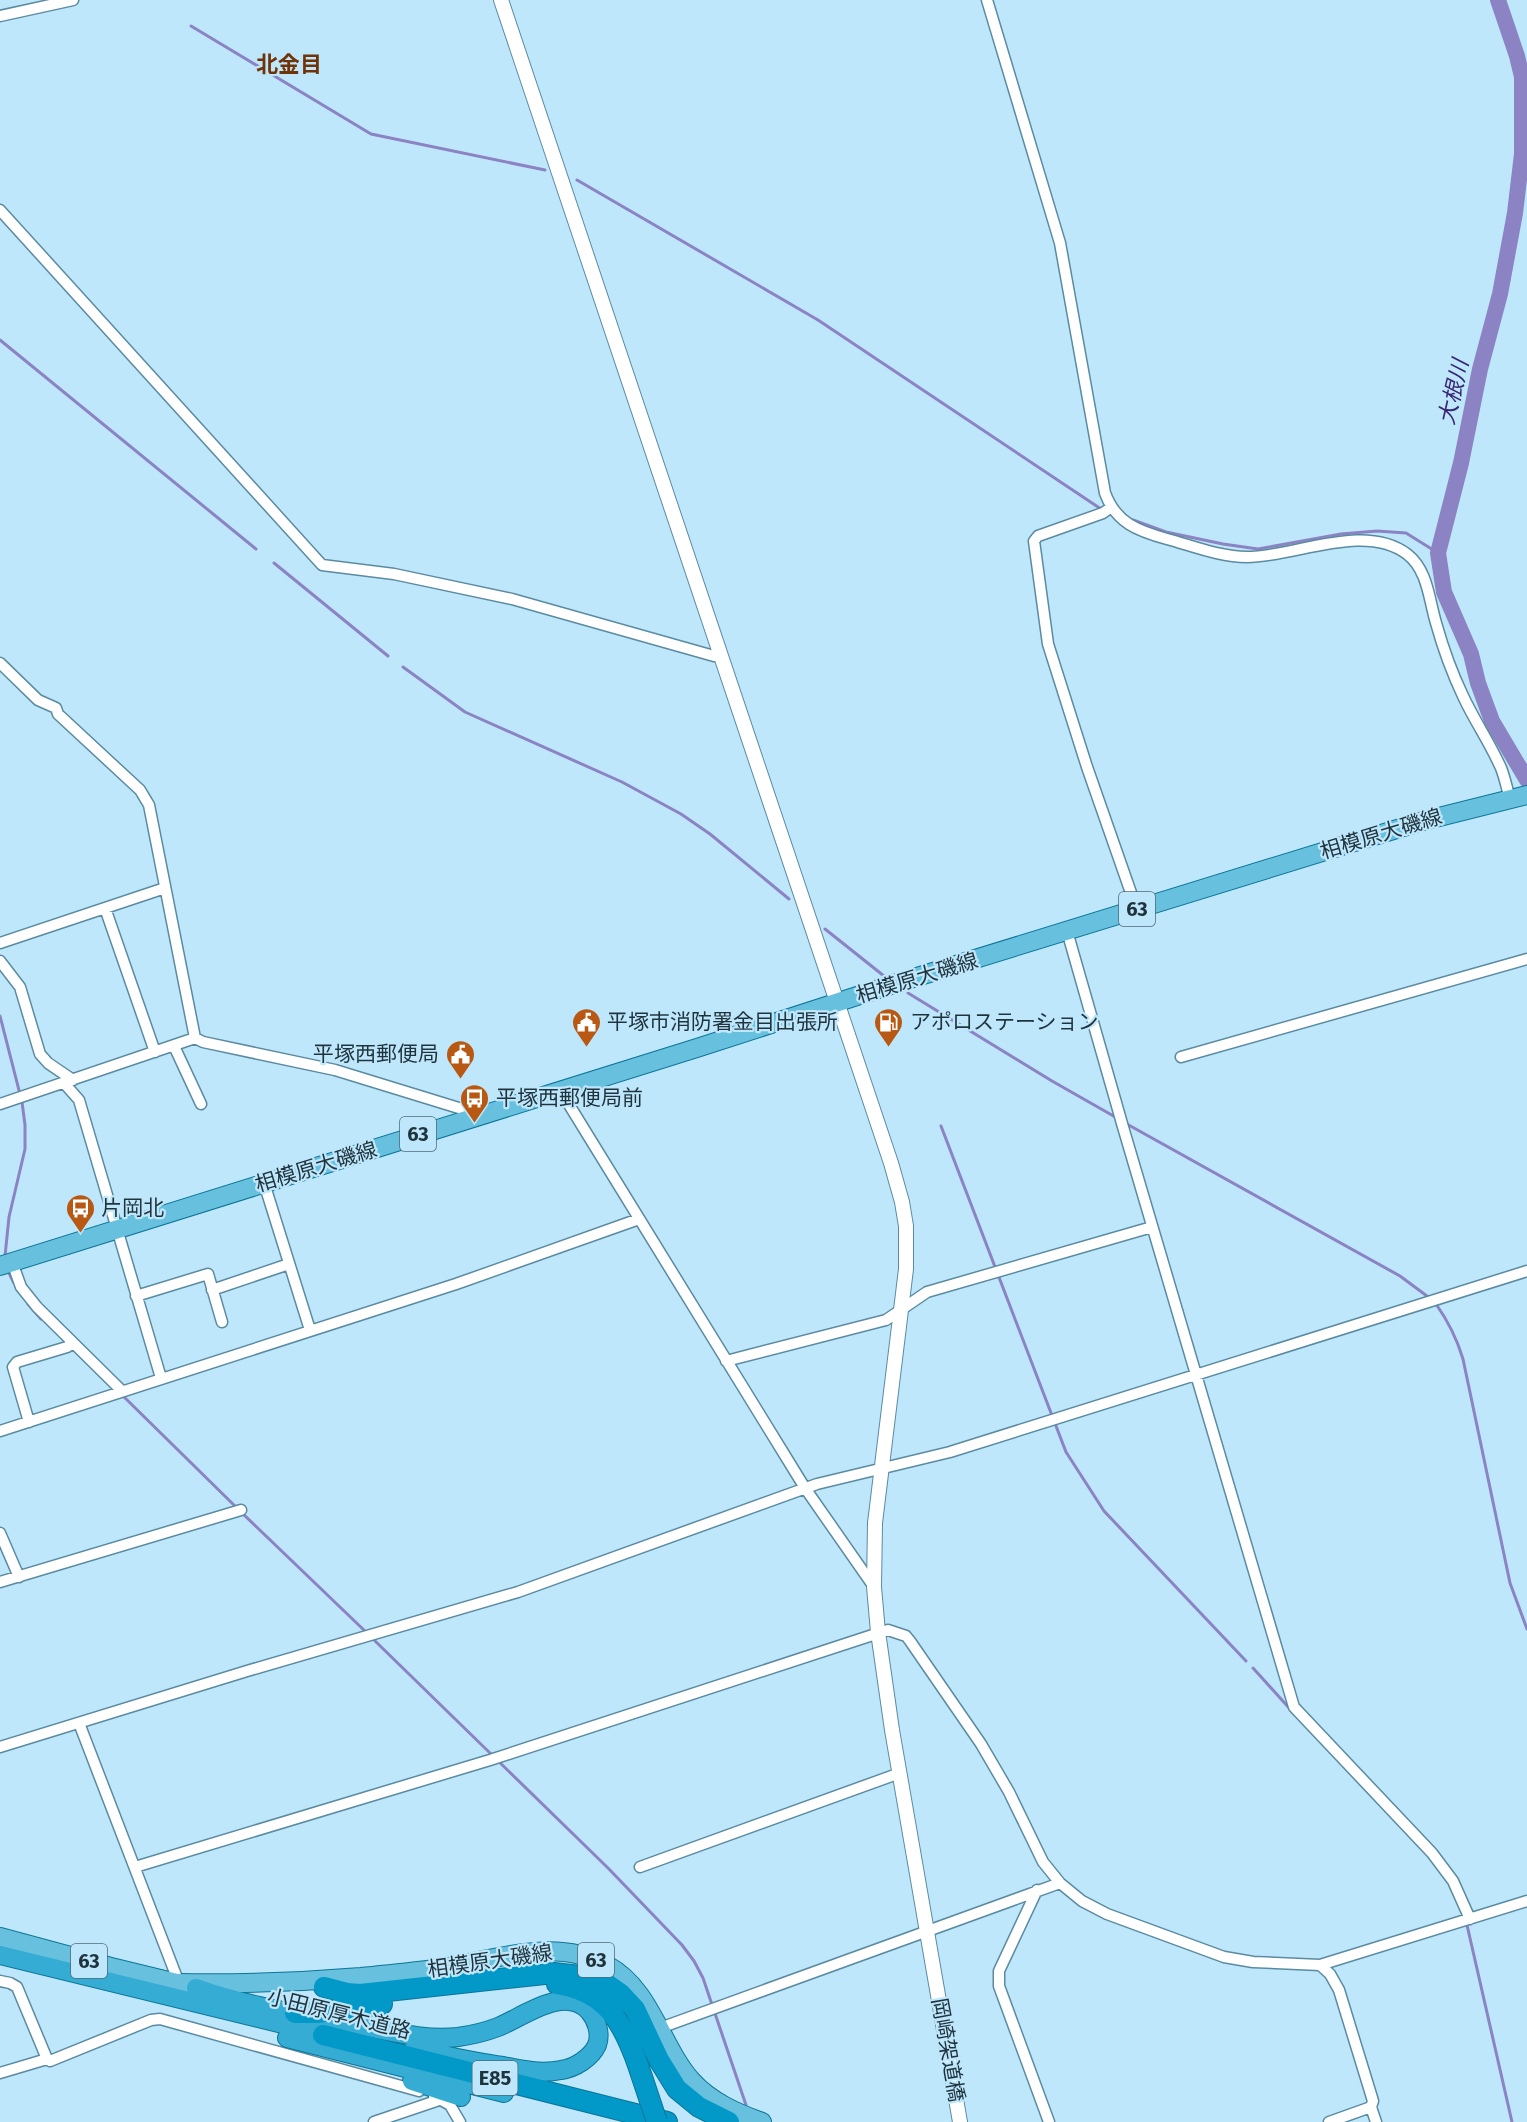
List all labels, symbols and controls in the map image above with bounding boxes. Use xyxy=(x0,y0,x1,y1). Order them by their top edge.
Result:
district label: 北金目 xyxy=(256,51,322,78)
water label: 大根川 xyxy=(1433,355,1475,427)
street label: 相模原大磯線 xyxy=(1317,803,1445,865)
road number: 63 xyxy=(1119,892,1155,926)
street label: 相模原大磯線 xyxy=(853,947,981,1009)
public building icon: 平塚市消防署金目出張所 xyxy=(570,1006,602,1048)
fuel station icon: アポロステーション xyxy=(873,1006,905,1048)
place label: 平塚市消防署金目出張所 xyxy=(607,1009,838,1035)
place label: アポロステーション xyxy=(910,1009,1099,1035)
public building icon: 平塚西郵便局 xyxy=(444,1038,476,1080)
place label: 平塚西郵便局 xyxy=(313,1041,439,1067)
bus stop icon: 平塚西郵便局前 xyxy=(459,1082,491,1124)
place label: 平塚西郵便局前 xyxy=(496,1085,643,1111)
road number: 63 xyxy=(400,1117,436,1151)
street label: 相模原大磯線 xyxy=(252,1136,380,1198)
bus stop icon: 片岡北 xyxy=(64,1192,96,1234)
place label: 片岡北 xyxy=(101,1195,164,1221)
street label: 相模原大磯線 xyxy=(426,1939,554,1983)
road number: 63 xyxy=(578,1943,614,1977)
road number: 63 xyxy=(71,1944,107,1978)
street label: 小田原厚木道路 xyxy=(265,1984,413,2044)
street label: 岡崎架道橋 xyxy=(926,1996,970,2104)
road number: E85 xyxy=(472,2061,518,2095)

